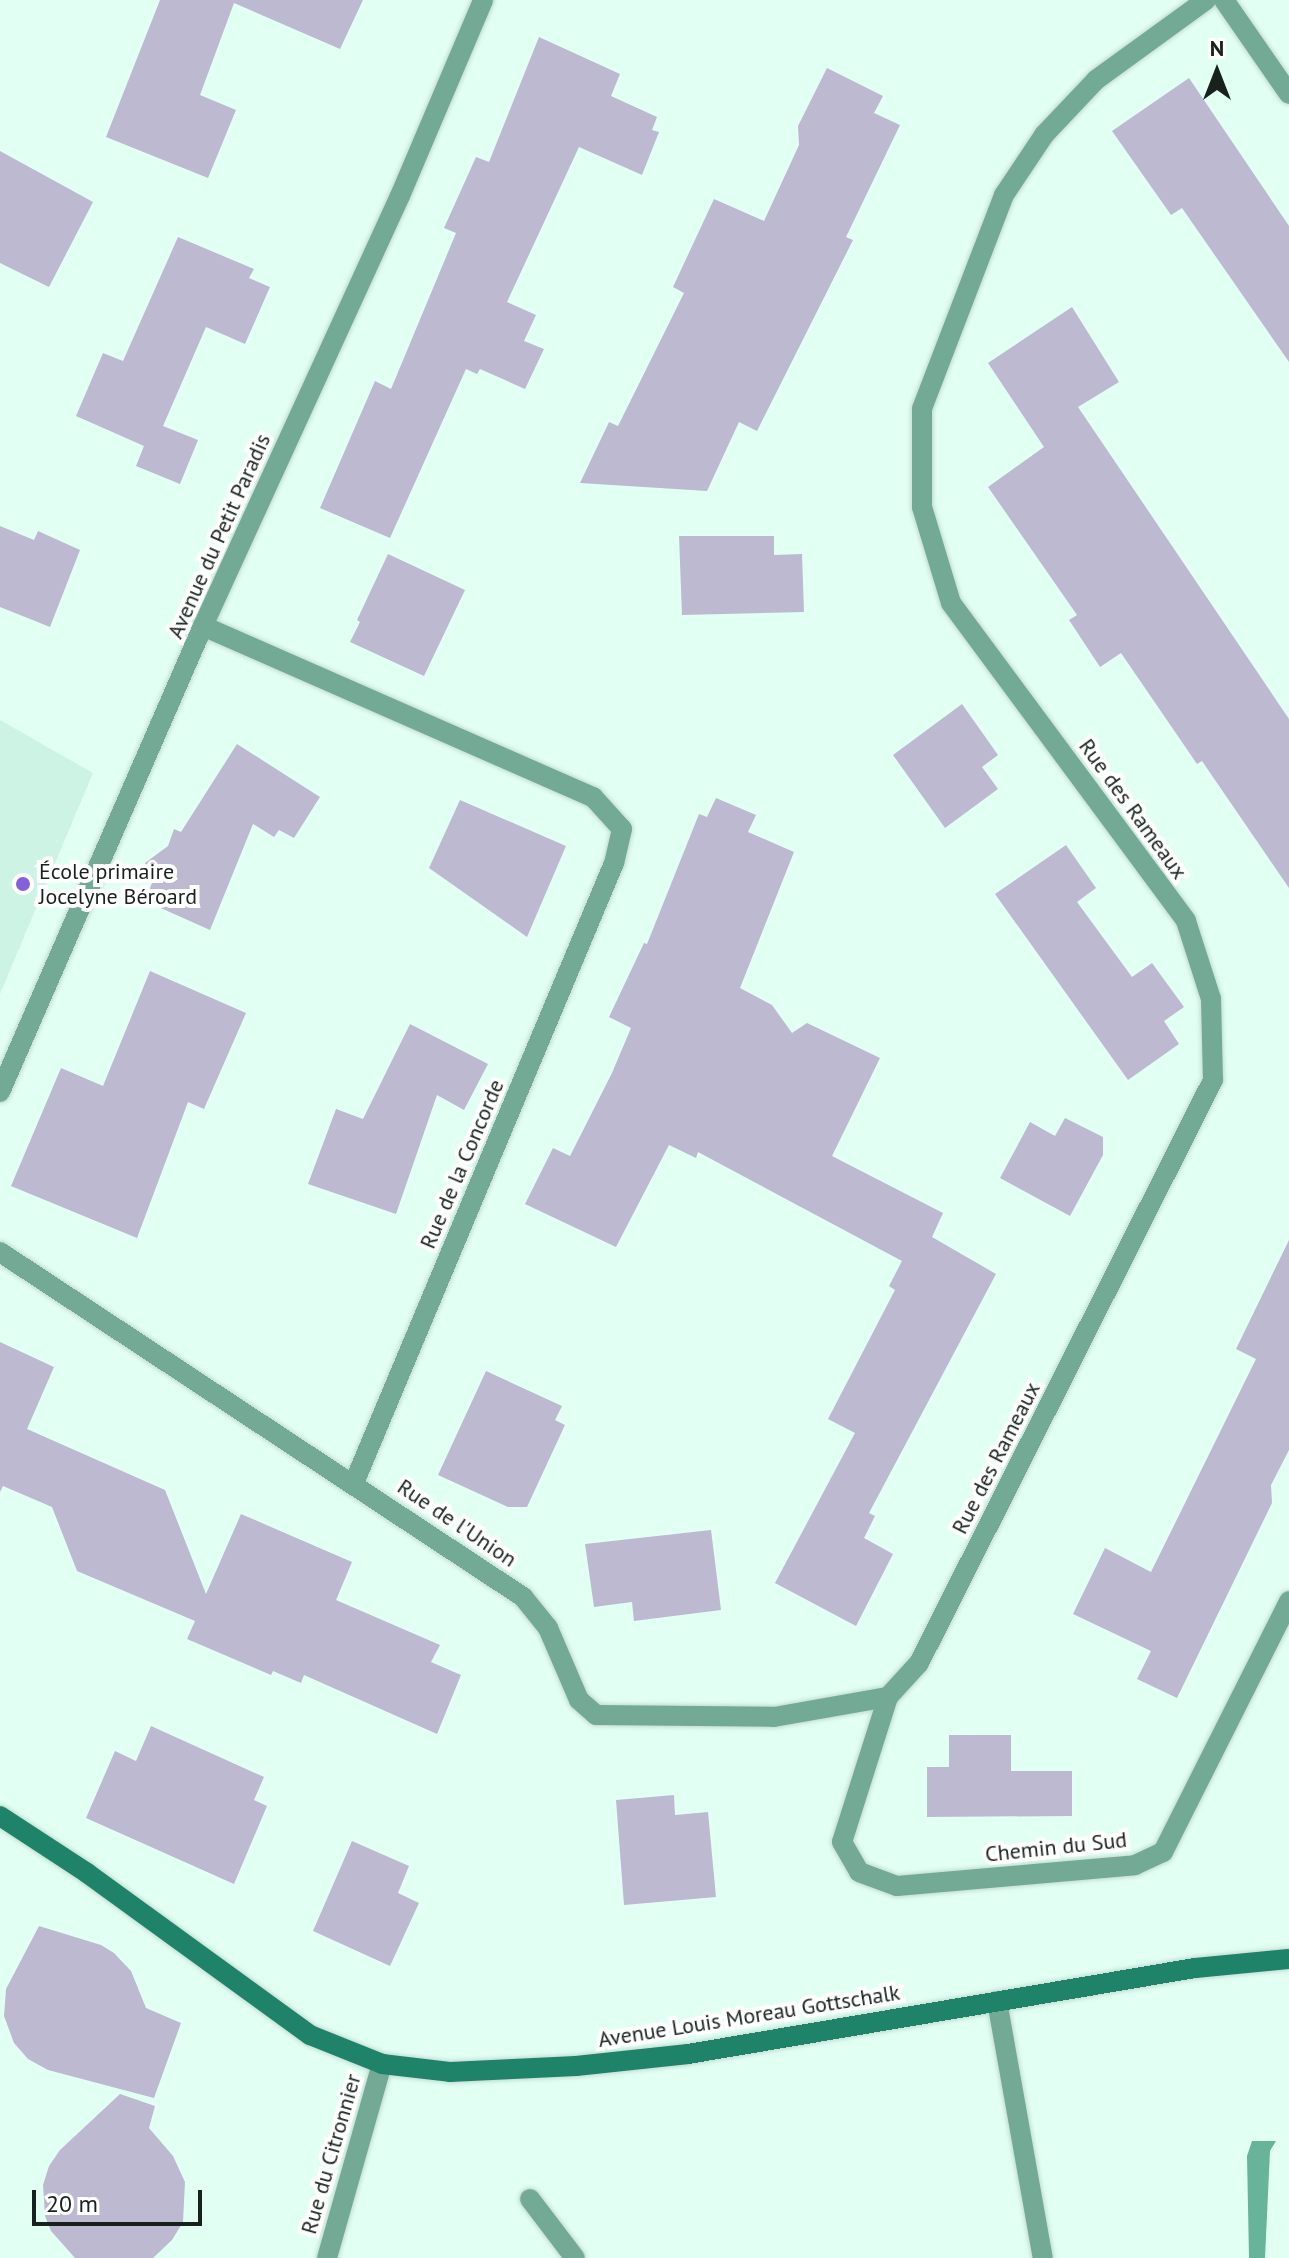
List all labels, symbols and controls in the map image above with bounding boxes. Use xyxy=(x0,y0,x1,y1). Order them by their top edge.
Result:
north arrow xyxy=(1177,32,1257,112)
text: N xyxy=(1210,34,1224,62)
street label: Avenue du Petit Paradis xyxy=(162,430,276,642)
street label: Rue des Rameaux xyxy=(1073,734,1193,884)
place label: École primaire Jocelyne Béroard xyxy=(39,858,197,910)
marker: École primaire Jocelyne Béroard xyxy=(14,875,32,893)
street label: Rue de la Concorde xyxy=(414,1075,510,1253)
street label: Rue des Rameaux xyxy=(946,1378,1046,1538)
street label: Rue de l'Union xyxy=(392,1473,522,1573)
street label: Chemin du Sud xyxy=(984,1826,1128,1868)
street label: Avenue Louis Moreau Gottschalk xyxy=(596,1979,902,2053)
street label: Rue du Citronnier xyxy=(296,2071,366,2237)
scale bar xyxy=(36,2174,206,2224)
text: 20 m xyxy=(46,2188,98,2219)

